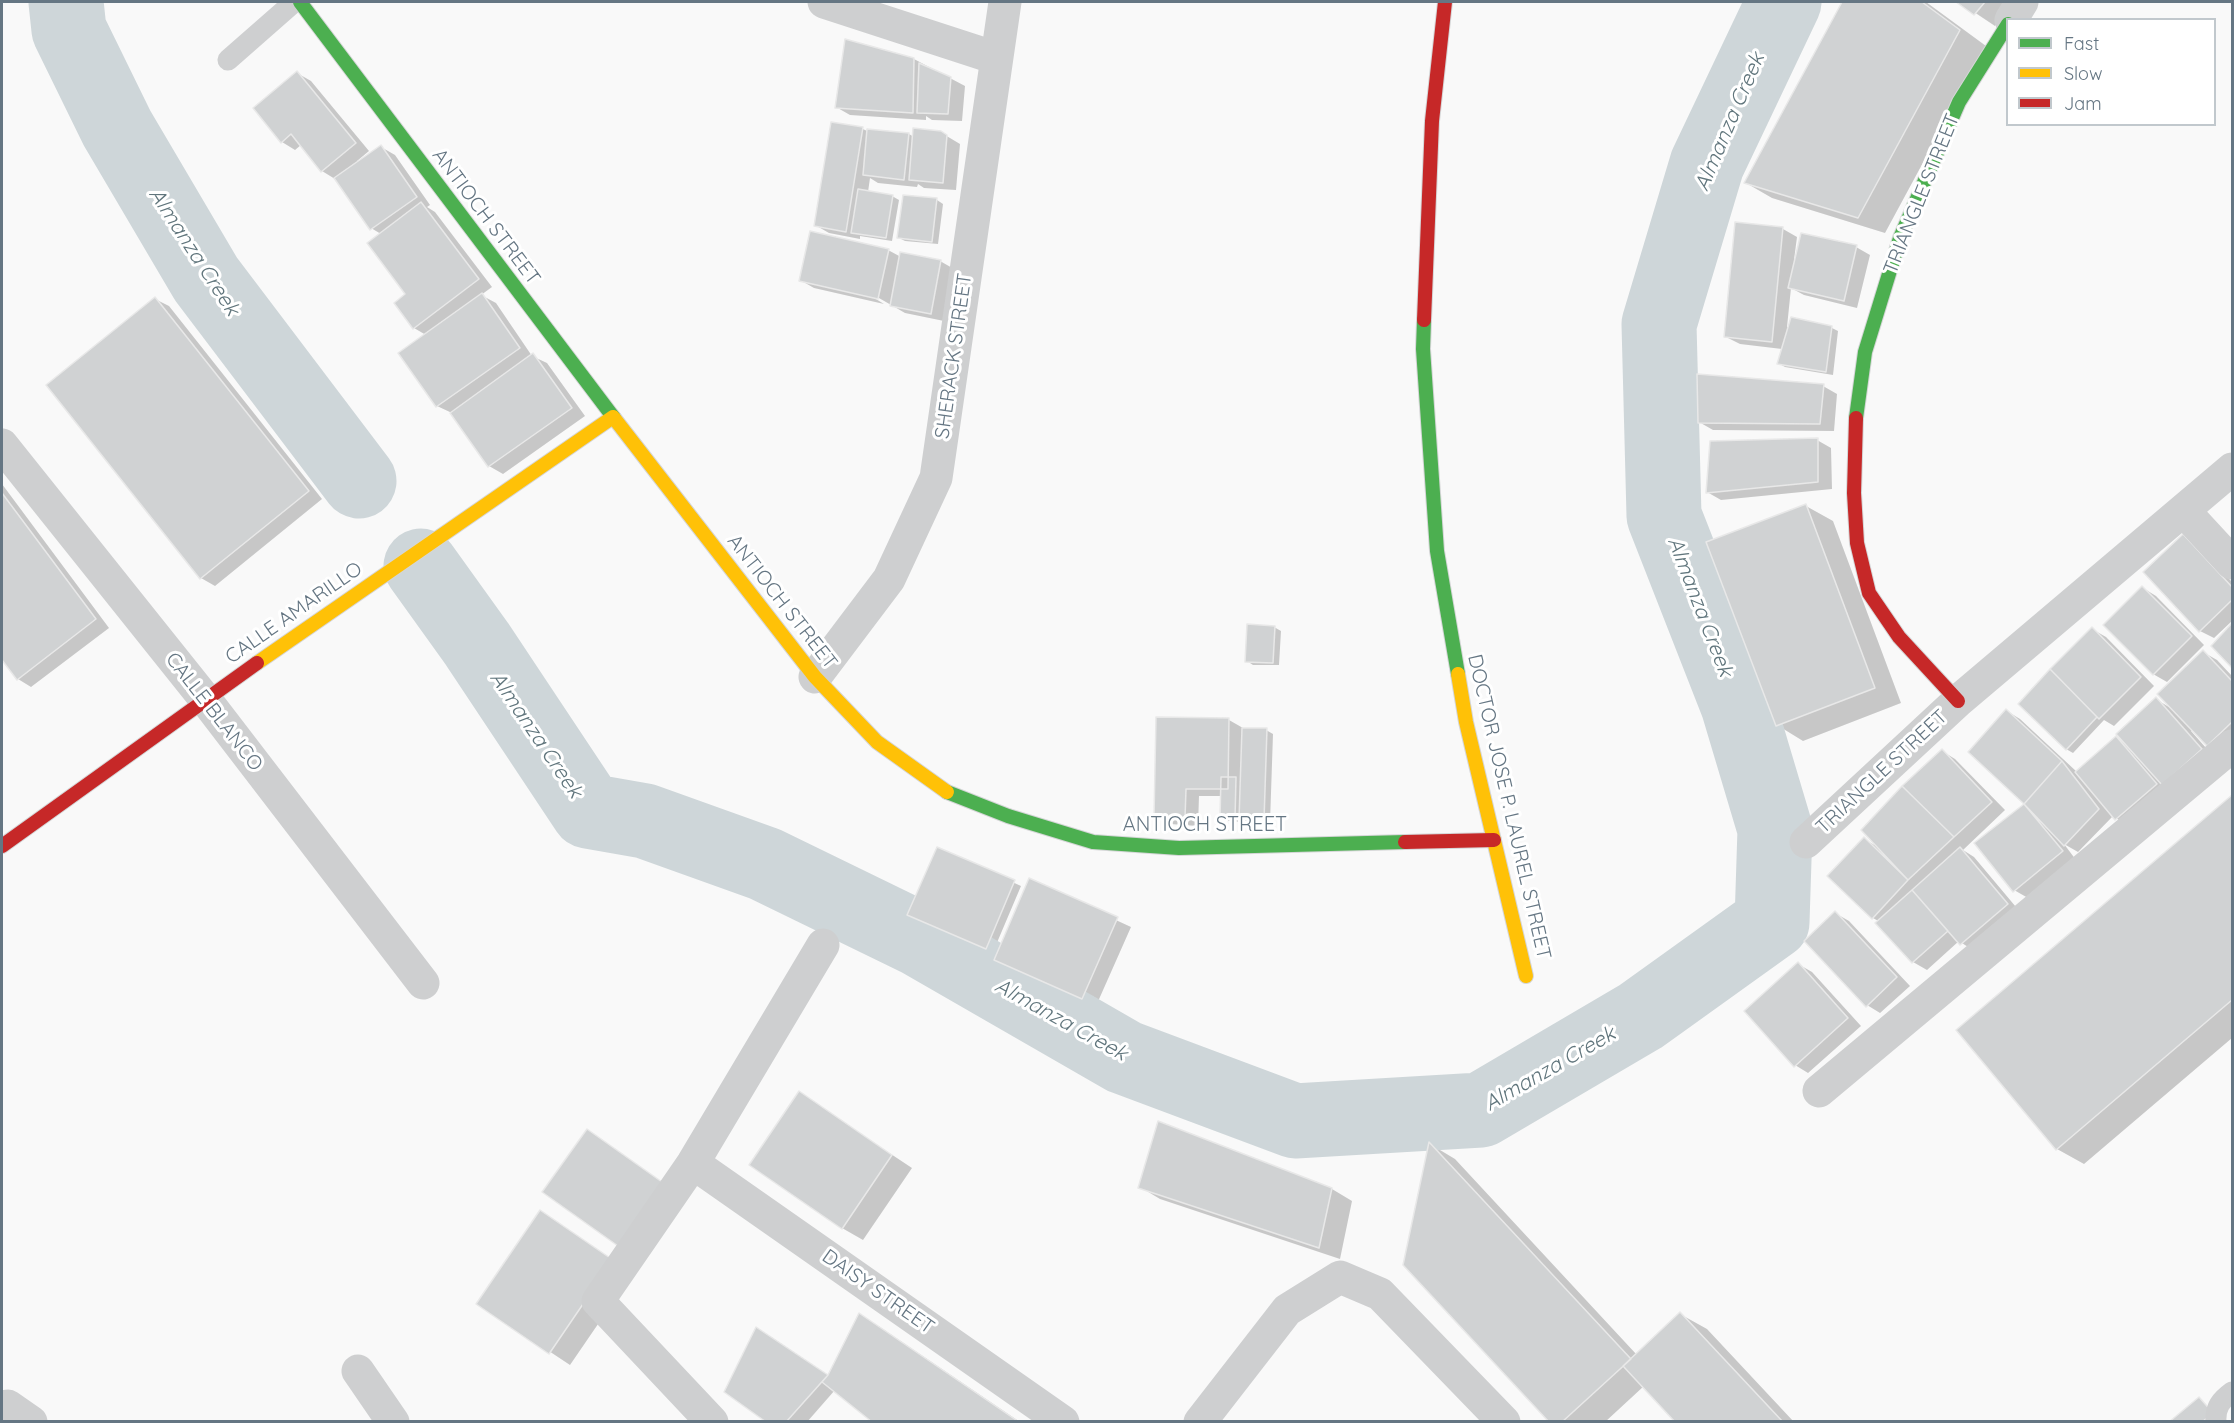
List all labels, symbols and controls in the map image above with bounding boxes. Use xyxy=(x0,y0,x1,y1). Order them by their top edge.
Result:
legend xyxy=(2006,18,2216,126)
text: Fast xyxy=(2064,32,2099,55)
water label: Almanza Creek xyxy=(1690,49,1770,195)
text: Slow xyxy=(2064,62,2102,85)
text: Jam xyxy=(2064,92,2102,115)
street label: TRIANGLE STREET xyxy=(1879,110,1965,278)
street label: ANTIOCH STREET xyxy=(427,144,545,290)
water label: Almanza Creek xyxy=(143,183,245,321)
street label: SHERACK STREET xyxy=(931,272,977,440)
street label: ANTIOCH STREET xyxy=(722,530,842,674)
water label: Almanza Creek xyxy=(1662,534,1738,680)
street label: CALLE AMARILLO xyxy=(221,557,367,669)
street label: CALLE BLANCO xyxy=(160,648,268,776)
street label: DOCTOR JOSE P. LAUREL STREET xyxy=(1462,652,1556,962)
water label: Almanza Creek xyxy=(484,667,588,803)
street label: TRIANGLE STREET xyxy=(1811,705,1953,839)
street label: ANTIOCH STREET xyxy=(1123,813,1287,837)
water label: Almanza Creek xyxy=(990,973,1132,1067)
water label: Almanza Creek xyxy=(1480,1021,1620,1117)
street label: DAISY STREET xyxy=(817,1245,939,1339)

